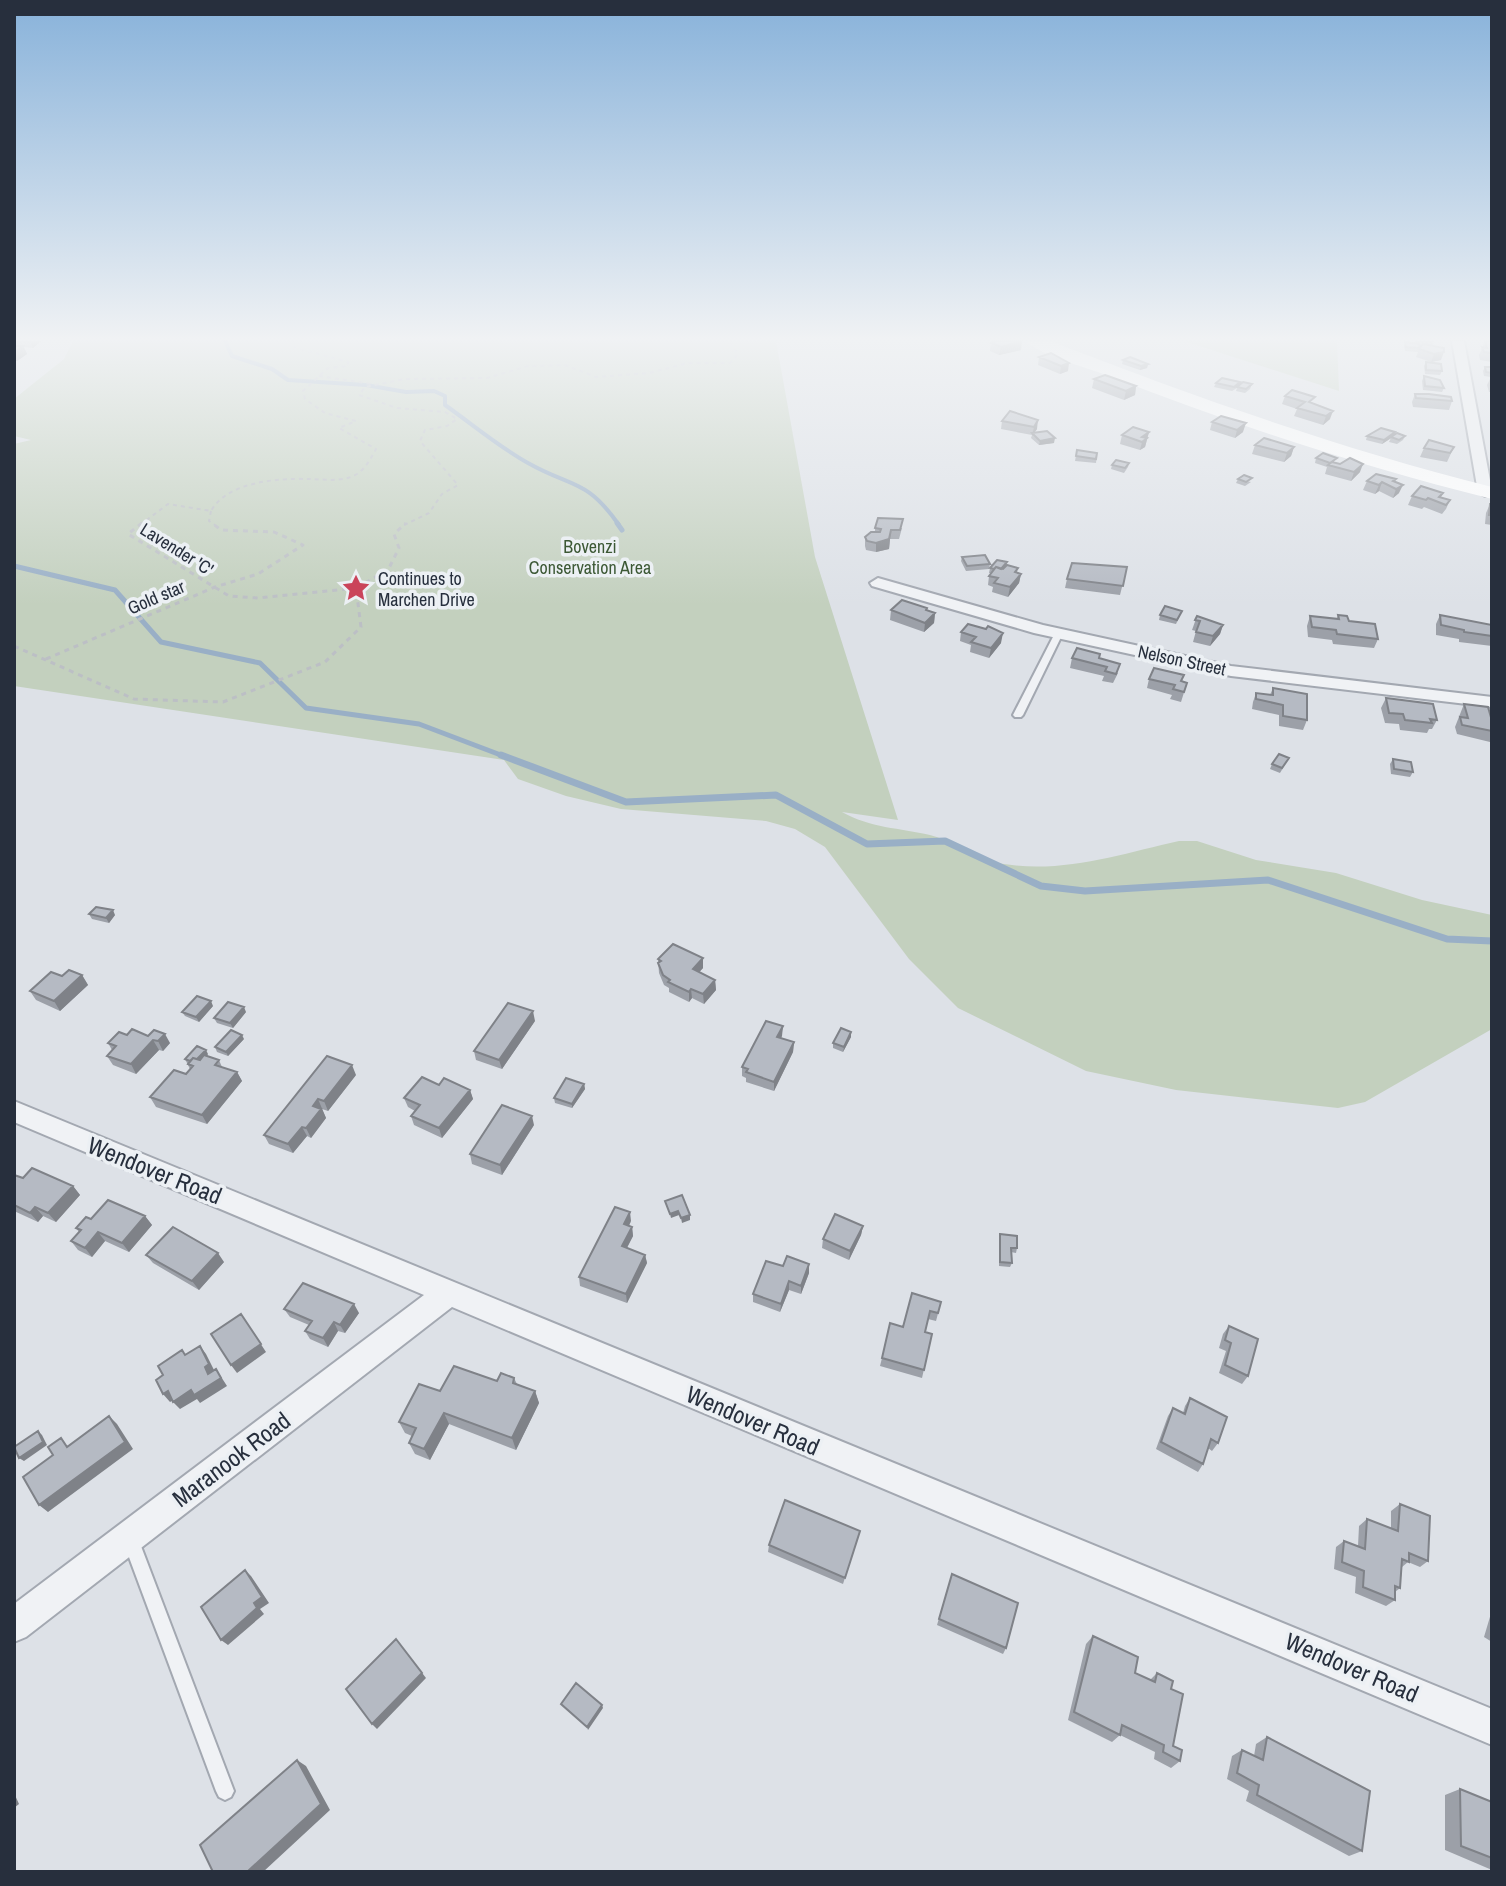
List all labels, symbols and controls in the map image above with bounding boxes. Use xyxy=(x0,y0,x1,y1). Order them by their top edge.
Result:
street label: Lavender 'C' xyxy=(136,517,219,581)
park label: Bovenzi Conservation Area xyxy=(529,534,651,580)
place label: Continues to Marchen Drive xyxy=(378,566,475,612)
place icon: Continues to Marchen Drive xyxy=(341,573,371,603)
street label: Gold star xyxy=(124,574,189,620)
street label: Nelson Street xyxy=(1136,638,1228,682)
street label: Wendover Road xyxy=(83,1129,227,1211)
street label: Wendover Road xyxy=(681,1378,825,1462)
street label: Maranook Road xyxy=(165,1404,297,1514)
street label: Wendover Road xyxy=(1280,1625,1424,1709)

